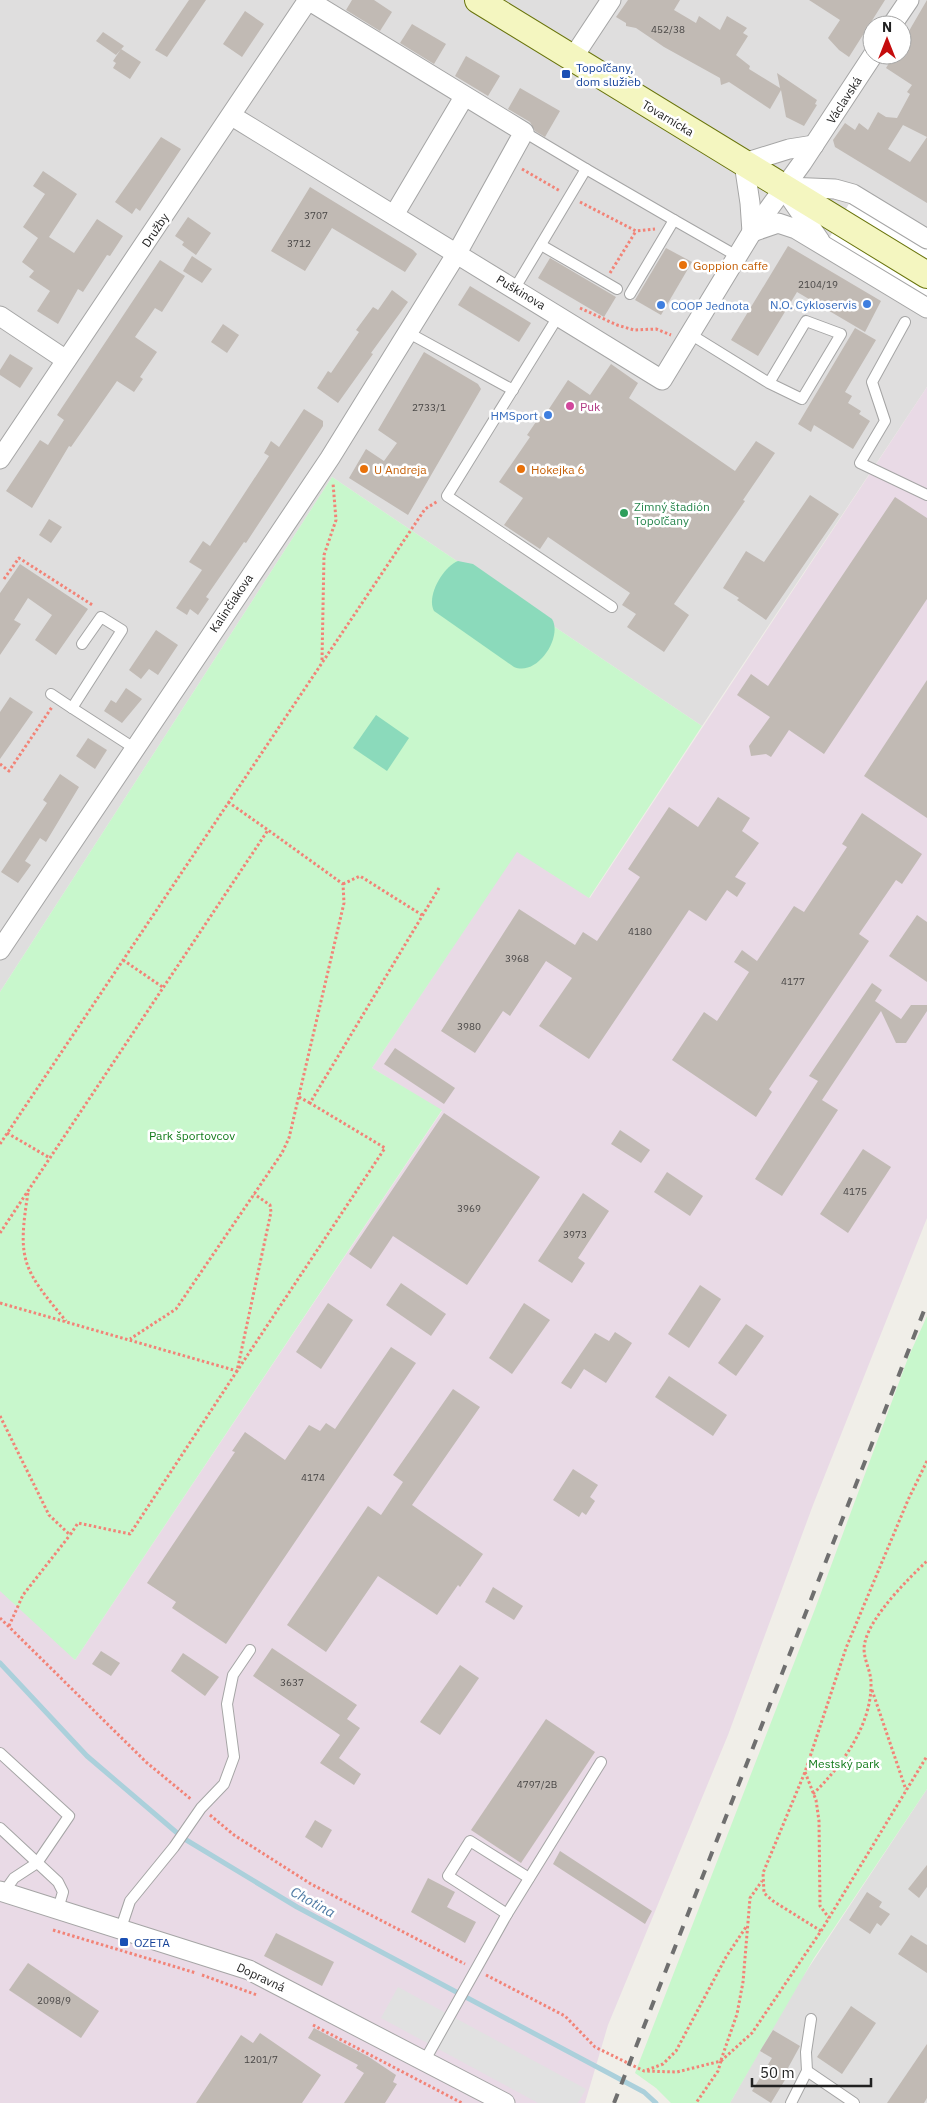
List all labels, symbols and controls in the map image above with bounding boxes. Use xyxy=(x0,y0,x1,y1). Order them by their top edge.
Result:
north arrow xyxy=(862,15,912,65)
text: N xyxy=(882,18,892,36)
house number: 452/38 xyxy=(651,23,685,36)
place label: Topoľčany, dom služieb xyxy=(576,60,641,89)
marker: Topoľčany, dom služieb xyxy=(560,68,572,80)
street label: Václavská xyxy=(823,73,865,126)
street label: Tovarnícka xyxy=(639,97,697,140)
house number: 3707 xyxy=(304,209,328,222)
street label: Družby xyxy=(138,210,172,250)
house number: 3712 xyxy=(287,237,311,250)
place label: Goppion caffe xyxy=(693,258,769,273)
marker: Goppion caffe xyxy=(677,259,689,271)
street label: Puškinova xyxy=(494,271,549,313)
house number: 2104/19 xyxy=(798,278,838,291)
place label: N.O. Cykloservis xyxy=(770,297,857,312)
place label: COOP Jednota xyxy=(671,298,750,313)
marker: N.O. Cykloservis xyxy=(861,298,873,310)
marker: COOP Jednota xyxy=(655,299,667,311)
place label: Puk xyxy=(580,399,601,414)
marker: Puk xyxy=(564,400,576,412)
house number: 2733/1 xyxy=(412,401,446,414)
place label: HMSport xyxy=(490,408,538,423)
marker: HMSport xyxy=(542,409,554,421)
place label: U Andreja xyxy=(374,462,427,477)
place label: Hokejka 6 xyxy=(531,462,585,477)
marker: U Andreja xyxy=(358,463,370,475)
marker: Hokejka 6 xyxy=(515,463,527,475)
place label: Zimný štadión Topoľčany xyxy=(634,499,710,528)
marker: Zimný štadión Topoľčany xyxy=(618,507,630,519)
street label: Kalinčiakova xyxy=(206,570,256,635)
house number: 4180 xyxy=(628,925,652,938)
house number: 3968 xyxy=(505,952,529,965)
house number: 4177 xyxy=(781,975,805,988)
house number: 3980 xyxy=(457,1020,481,1033)
park label: Park športovcov xyxy=(149,1128,235,1143)
house number: 4175 xyxy=(843,1185,867,1198)
house number: 3969 xyxy=(457,1202,481,1215)
house number: 3973 xyxy=(563,1228,587,1241)
house number: 4174 xyxy=(301,1471,325,1484)
house number: 3637 xyxy=(280,1676,304,1689)
park label: Mestský park xyxy=(808,1756,880,1771)
house number: 4797/2B xyxy=(517,1778,557,1791)
water label: Chotina xyxy=(288,1882,338,1922)
place label: OZETA xyxy=(134,1935,170,1950)
marker: OZETA xyxy=(118,1936,130,1948)
street label: Dopravná xyxy=(234,1959,288,1995)
house number: 2098/9 xyxy=(37,1994,71,2007)
house number: 1201/7 xyxy=(244,2053,278,2066)
scale bar xyxy=(752,2056,871,2088)
text: 50 m xyxy=(760,2063,795,2082)

